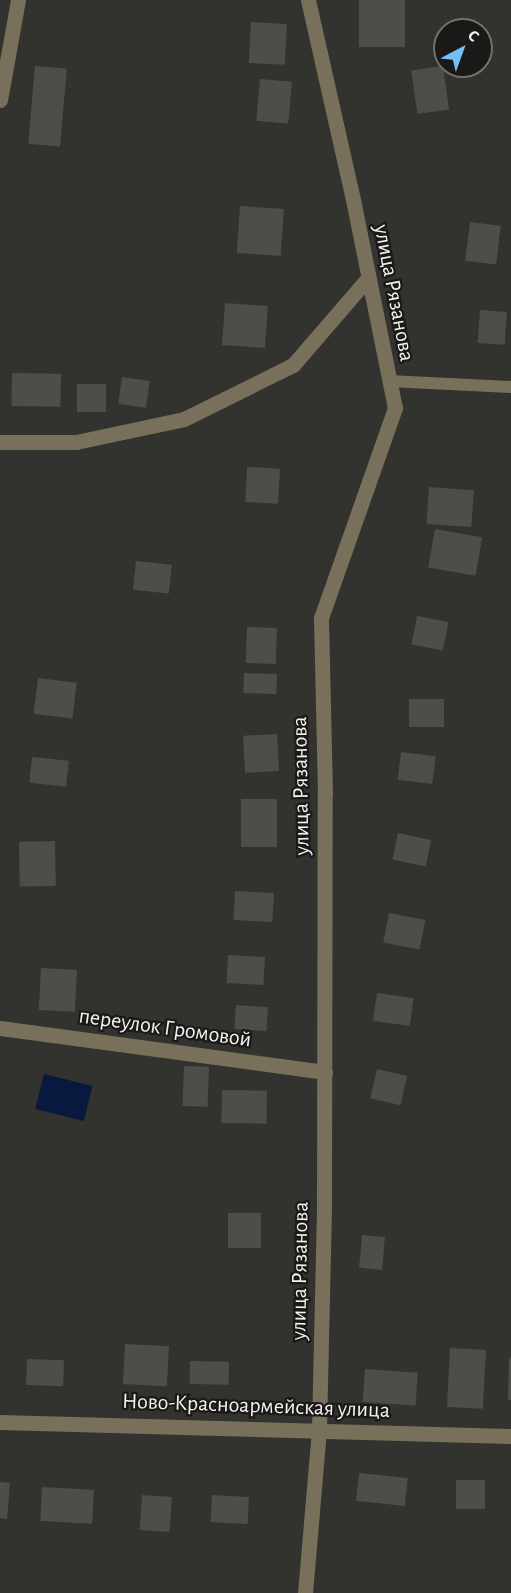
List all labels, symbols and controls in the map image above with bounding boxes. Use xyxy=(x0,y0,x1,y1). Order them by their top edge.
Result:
north arrow xyxy=(433,18,493,78)
text: С xyxy=(465,27,482,45)
street label: улица Рязанова xyxy=(368,222,420,364)
street label: улица Рязанова xyxy=(287,716,315,856)
street label: переулок Громовой xyxy=(77,1003,253,1053)
street label: улица Рязанова xyxy=(286,1201,314,1341)
street label: Ново-Красноармейская улица xyxy=(122,1388,390,1424)

